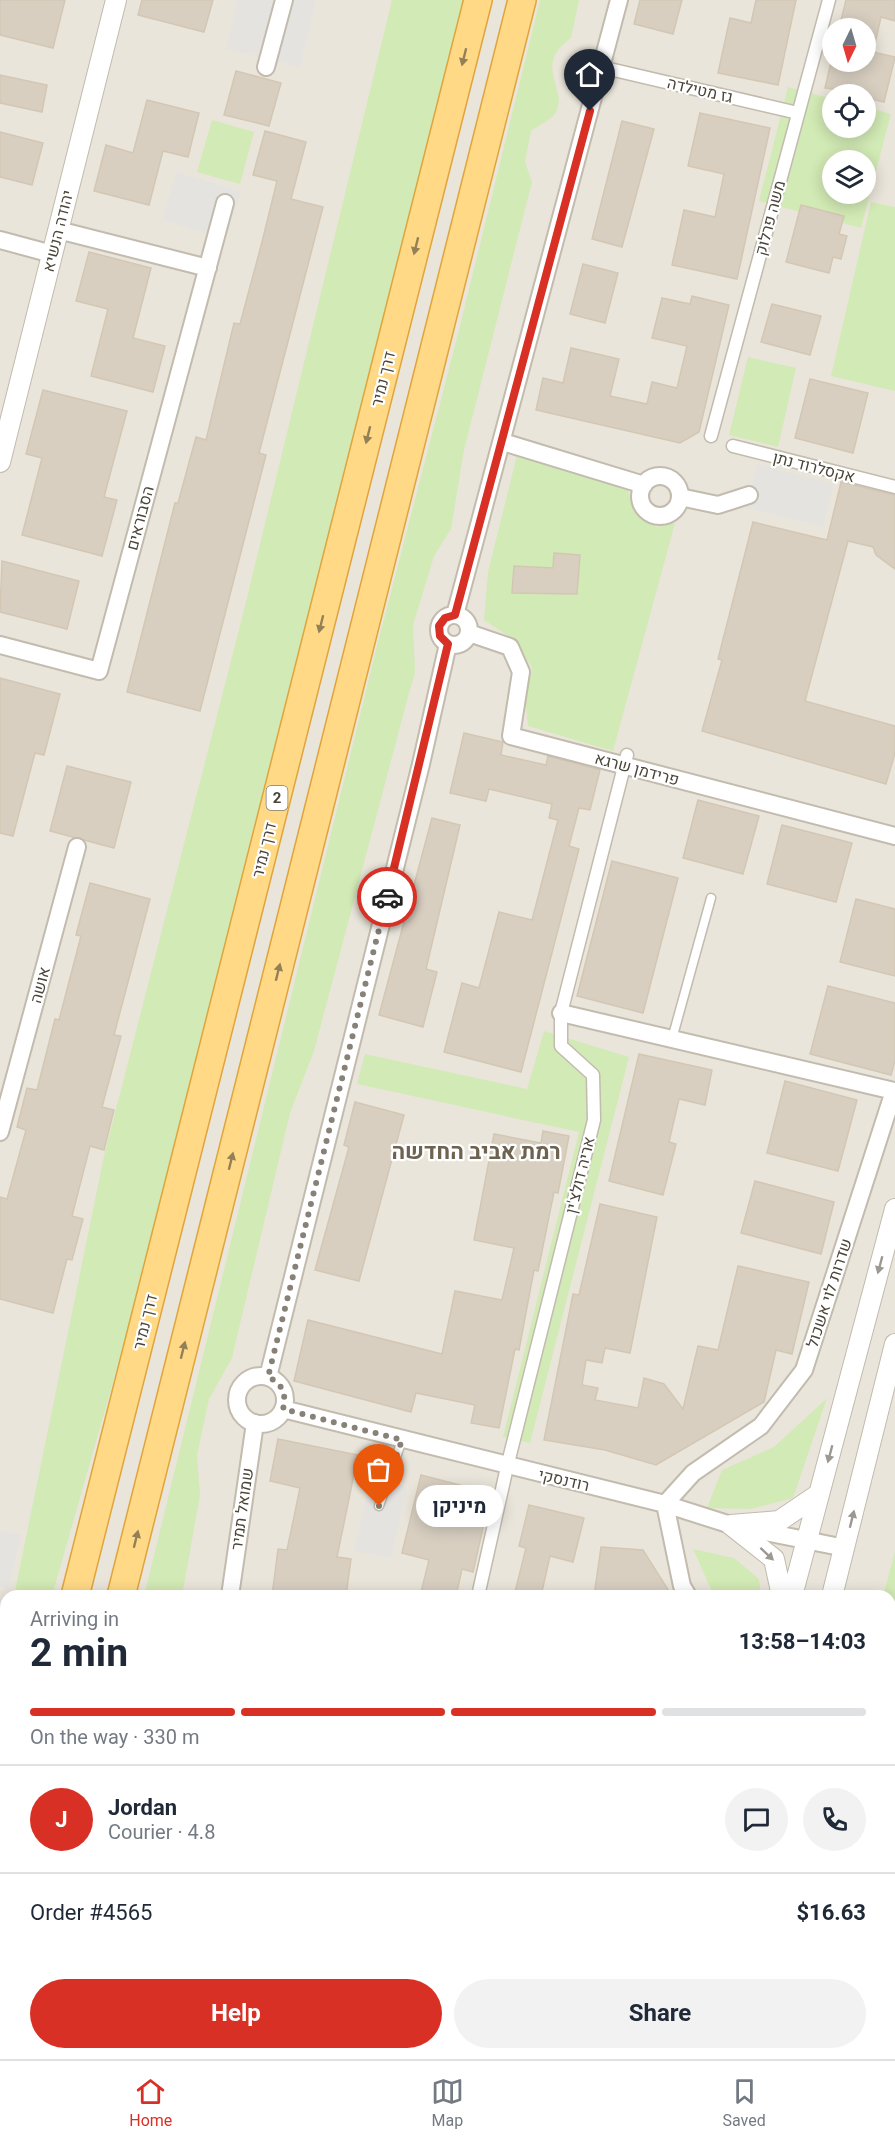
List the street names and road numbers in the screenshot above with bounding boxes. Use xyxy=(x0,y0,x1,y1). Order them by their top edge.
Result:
street label: גז מטילדה xyxy=(665,73,735,107)
street label: משה פרלוק xyxy=(751,178,789,258)
street label: יהודה הנשיא xyxy=(39,188,77,274)
street label: דרך נמיר xyxy=(367,349,399,409)
street label: אקסלרוד נתן xyxy=(771,448,857,486)
street label: הסבוראים xyxy=(122,484,158,552)
street label: פרידמן שרגא xyxy=(593,749,681,789)
road number: 2 xyxy=(266,786,288,810)
street label: דרך נמיר xyxy=(248,820,280,880)
street label: אושה xyxy=(26,965,54,1005)
street label: אריה דולצ'ין xyxy=(561,1135,599,1215)
street label: שדרות לוי אשכול xyxy=(802,1236,856,1350)
street label: דרך נמיר xyxy=(129,1292,161,1352)
street label: רודנסקי xyxy=(537,1465,591,1495)
street label: שמואל תמיר xyxy=(227,1467,257,1551)

